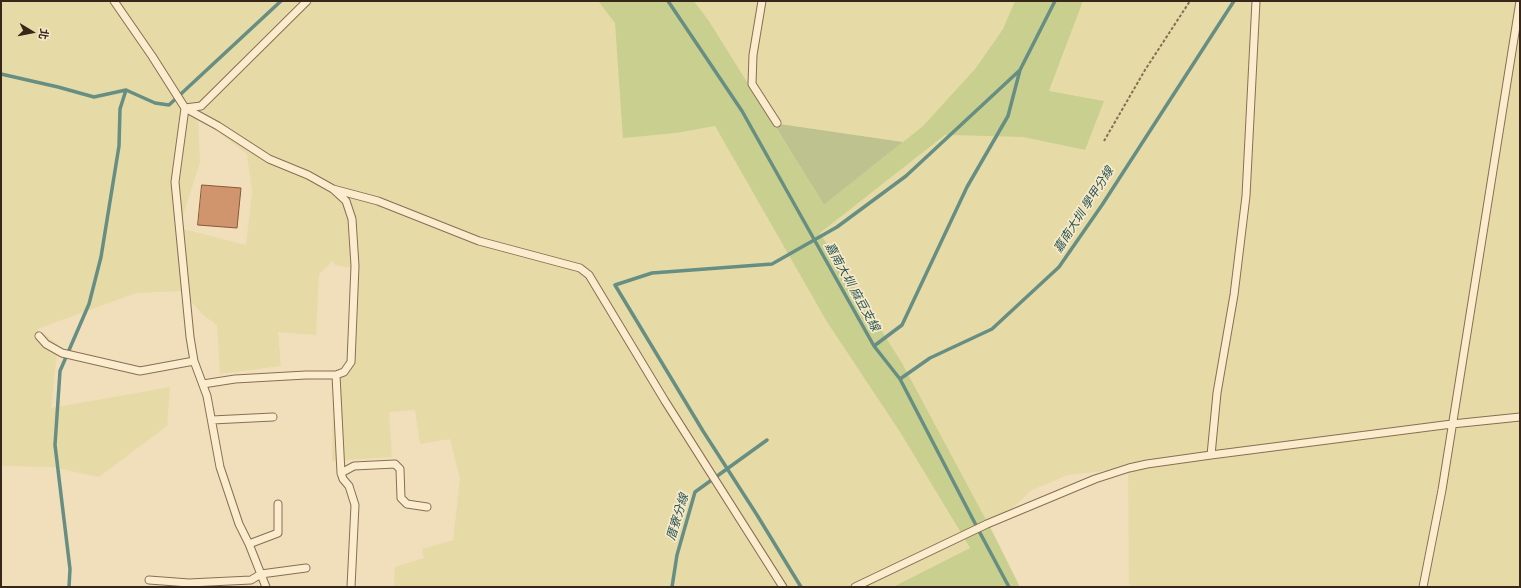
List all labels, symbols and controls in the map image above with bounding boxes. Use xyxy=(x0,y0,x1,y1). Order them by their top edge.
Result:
north arrow xyxy=(12,12,52,52)
text: 北 xyxy=(36,27,53,41)
water label: 嘉南大圳 學甲分線 xyxy=(1051,165,1117,255)
water label: 嘉南大圳 麻豆支線 xyxy=(822,240,882,334)
water label: 厝寮分線 xyxy=(664,492,692,542)

